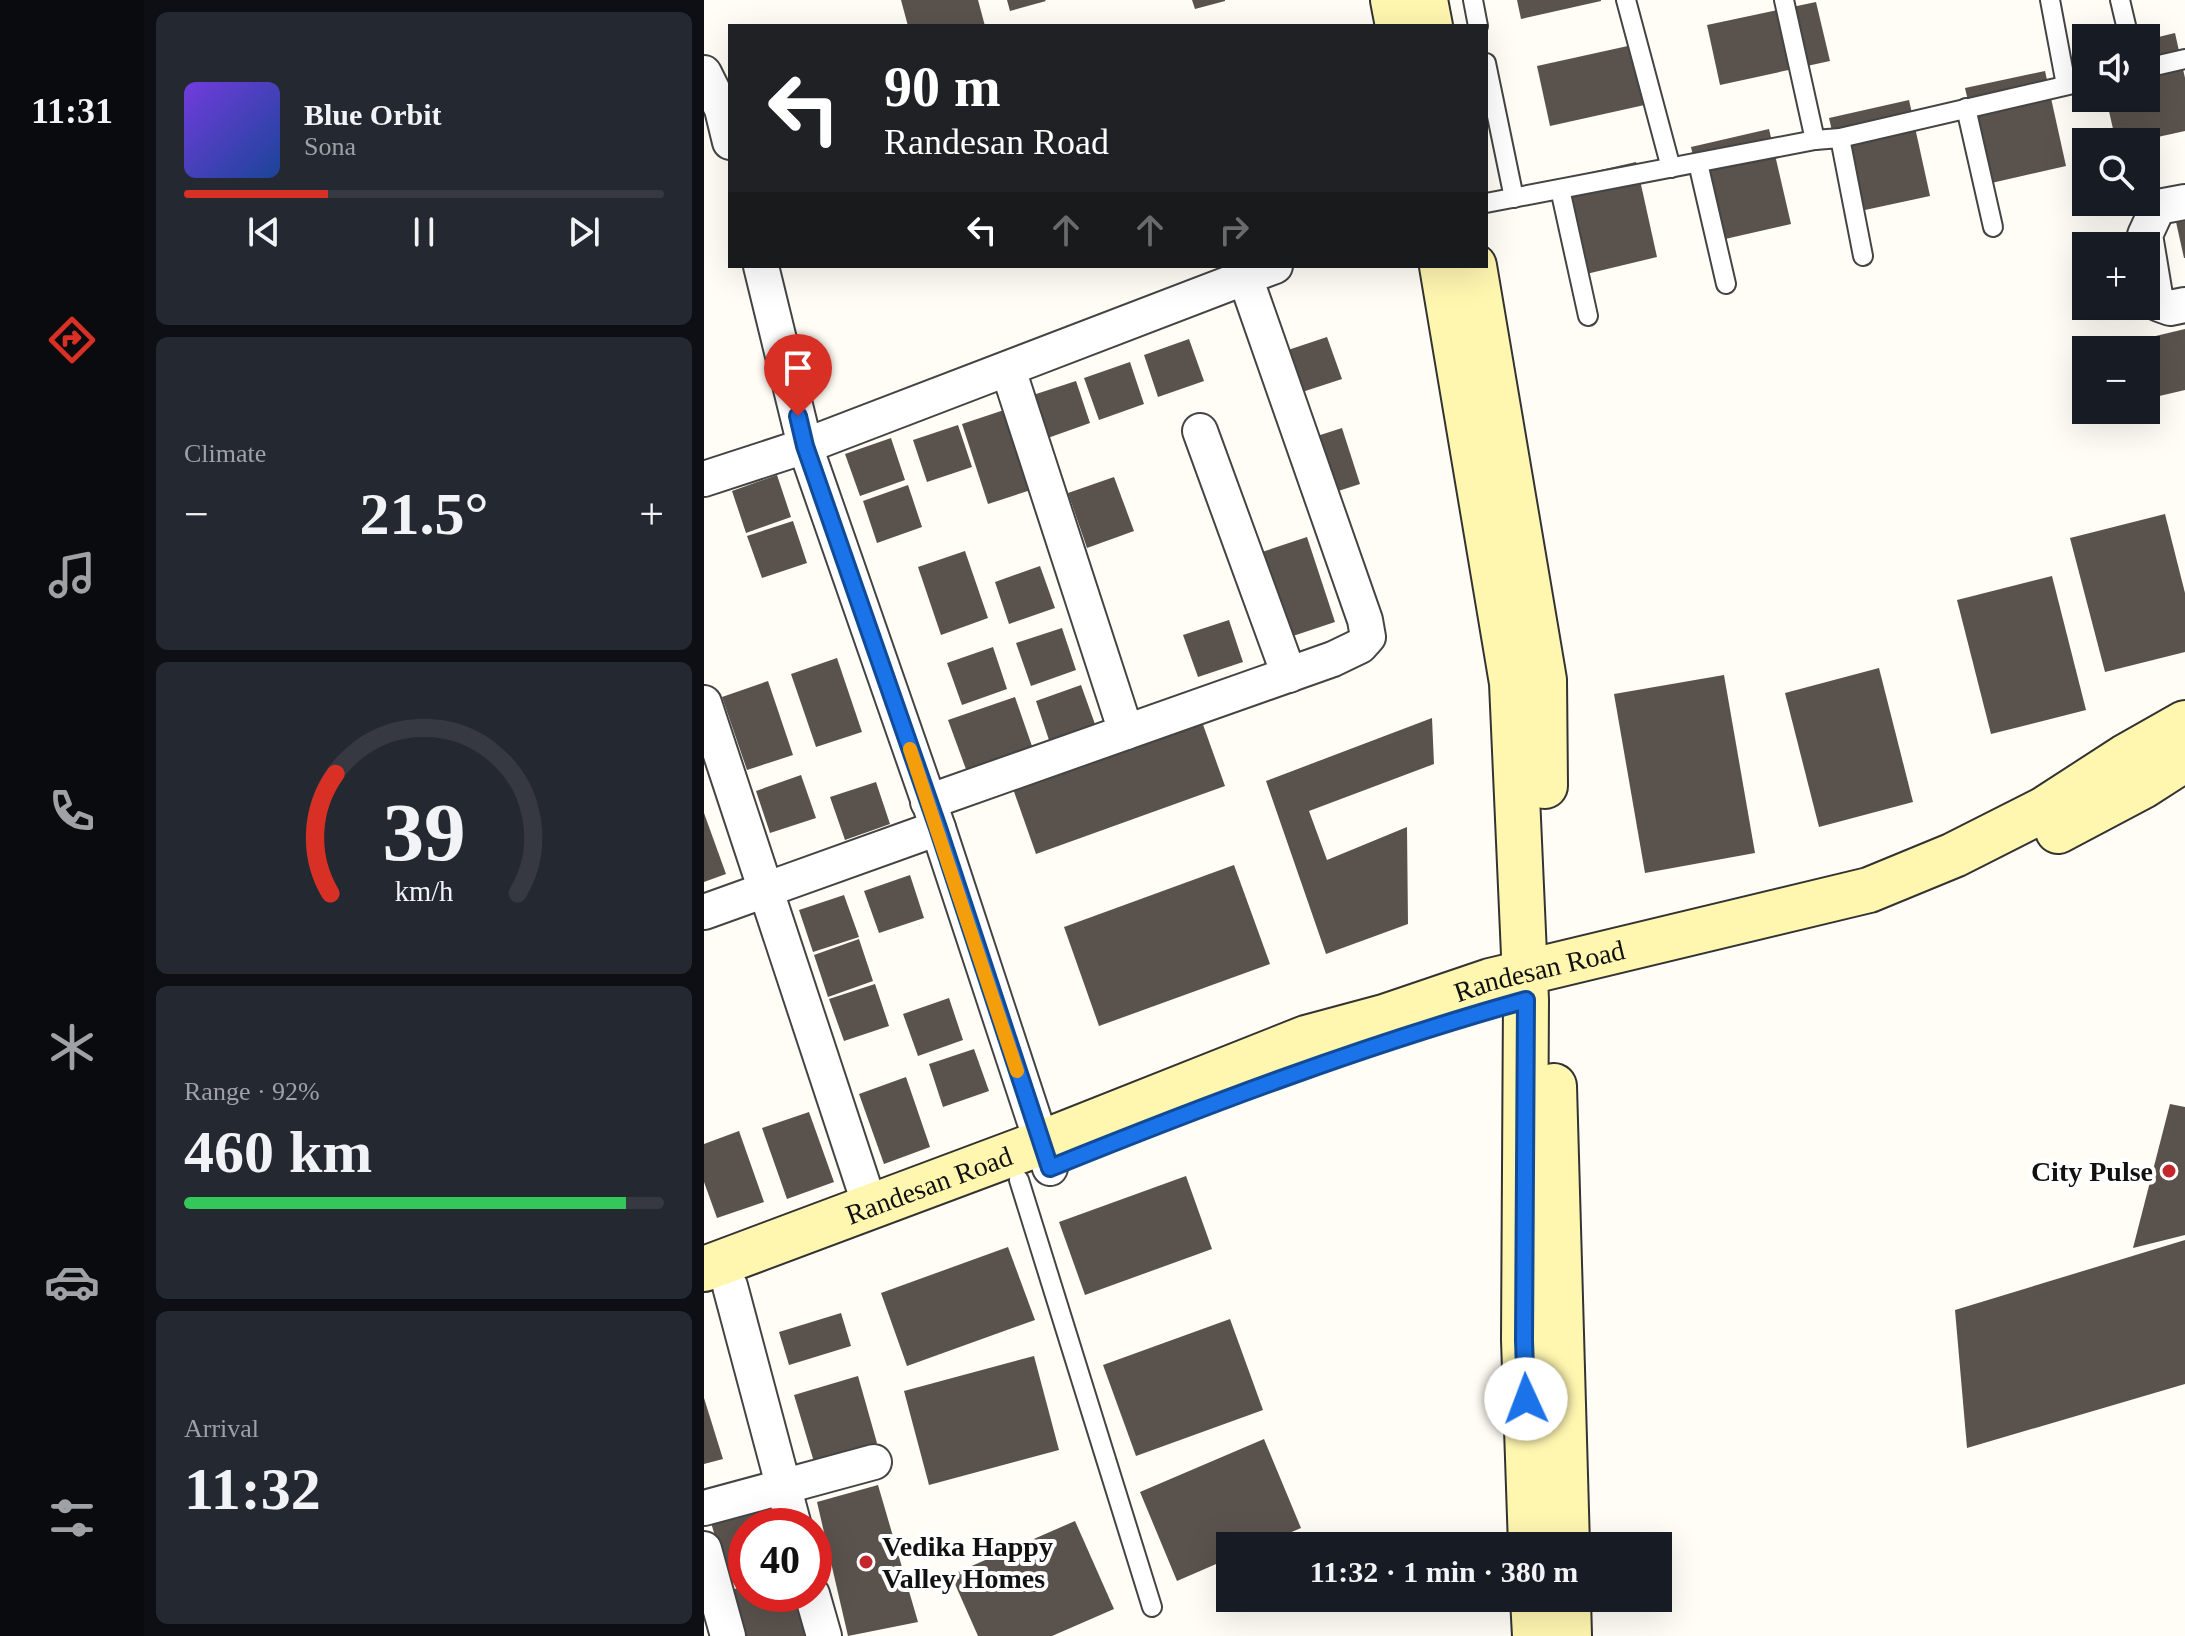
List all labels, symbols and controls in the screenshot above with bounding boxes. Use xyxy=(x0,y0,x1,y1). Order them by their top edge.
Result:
map controls xyxy=(2072,24,2160,424)
button: sound xyxy=(2072,24,2160,112)
icon: left xyxy=(752,56,856,160)
text: 90 m xyxy=(884,56,1001,118)
text: 11:31 xyxy=(31,91,113,131)
text: Blue Orbit xyxy=(304,98,442,131)
text: Randesan Road xyxy=(884,122,1109,162)
button: search xyxy=(2072,128,2160,216)
text: Sona xyxy=(304,132,356,161)
icon: left xyxy=(960,208,1004,252)
icon: ahead xyxy=(1044,208,1088,252)
icon: ahead xyxy=(1128,208,1172,252)
icon: right xyxy=(1212,208,1256,252)
icon: previous xyxy=(242,210,286,254)
icon: pause xyxy=(402,210,446,254)
icon: next xyxy=(562,210,606,254)
button: + xyxy=(2072,232,2160,320)
icon: directions xyxy=(44,312,100,368)
pin xyxy=(764,334,832,416)
button: − xyxy=(2072,336,2160,424)
icon: arrive xyxy=(776,346,820,390)
text: Climate xyxy=(184,439,266,468)
text: 21.5° xyxy=(360,481,489,547)
text: − xyxy=(184,490,209,539)
text: + xyxy=(639,490,664,539)
icon: music xyxy=(44,547,100,603)
icon: phone xyxy=(44,783,100,839)
text: 39 xyxy=(382,786,466,878)
text: km/h xyxy=(395,876,453,907)
street label: Randesan Road xyxy=(1450,934,1628,1008)
icon: climate xyxy=(44,1019,100,1075)
text: Range · 92% xyxy=(184,1077,320,1106)
text: 460 km xyxy=(184,1119,372,1185)
street label: Randesan Road xyxy=(842,1140,1016,1231)
place label: City Pulse xyxy=(2031,1156,2153,1187)
marker: City Pulse xyxy=(2160,1162,2178,1180)
icon: car xyxy=(44,1254,100,1310)
position arrow xyxy=(1484,1357,1568,1441)
text: Arrival xyxy=(184,1414,259,1443)
text: 11:32 xyxy=(184,1456,321,1522)
icon: filters xyxy=(44,1490,100,1546)
speed limit sign: 40 xyxy=(728,1508,832,1612)
place label: Vedika Happy Valley Homes xyxy=(882,1531,1053,1594)
marker: Vedika Happy Valley Homes xyxy=(857,1553,875,1571)
text: 11:32 · 1 min · 380 m xyxy=(1310,1555,1578,1588)

